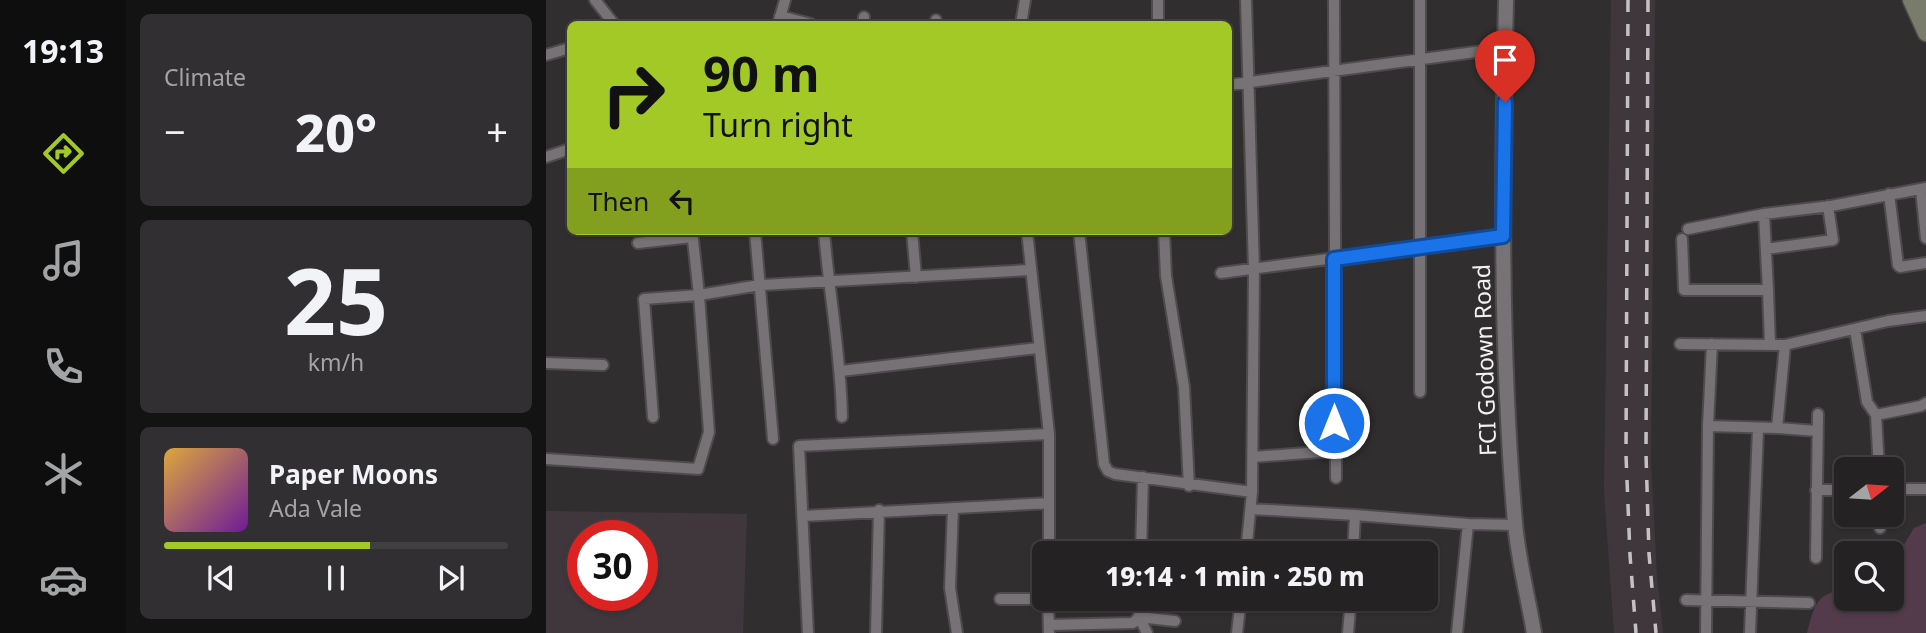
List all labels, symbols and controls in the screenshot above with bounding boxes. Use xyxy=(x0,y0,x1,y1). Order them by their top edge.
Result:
text: 19:13 xyxy=(22,29,104,72)
pin xyxy=(1475,30,1535,102)
text: 90 m xyxy=(703,40,820,106)
icon: arrive xyxy=(1486,41,1524,79)
icon: right xyxy=(588,49,679,140)
text: Climate xyxy=(164,61,246,93)
text: 20° xyxy=(295,96,377,167)
text: Turn right xyxy=(703,103,853,146)
text: − xyxy=(164,105,186,157)
text: + xyxy=(486,105,508,157)
icon: directions xyxy=(39,129,88,178)
icon: left xyxy=(663,182,701,220)
text: Then xyxy=(588,183,649,219)
icon: music xyxy=(39,236,88,285)
text: 25 xyxy=(284,238,388,362)
street label: FCI Godown Road xyxy=(1465,264,1503,457)
icon: phone xyxy=(39,342,88,391)
text: km/h xyxy=(308,346,364,378)
position arrow xyxy=(1297,386,1371,460)
icon: climate xyxy=(39,449,88,498)
text: Paper Moons xyxy=(269,456,438,492)
north arrow xyxy=(1834,457,1904,527)
map controls xyxy=(1834,457,1904,611)
text: Ada Vale xyxy=(269,492,362,524)
speed limit sign: 30 xyxy=(567,520,658,611)
button: search xyxy=(1834,541,1904,611)
icon: car xyxy=(39,555,88,604)
text: 19:14 · 1 min · 250 m xyxy=(1105,558,1365,594)
icon: previous xyxy=(202,559,240,597)
icon: pause xyxy=(317,559,355,597)
icon: next xyxy=(432,559,470,597)

